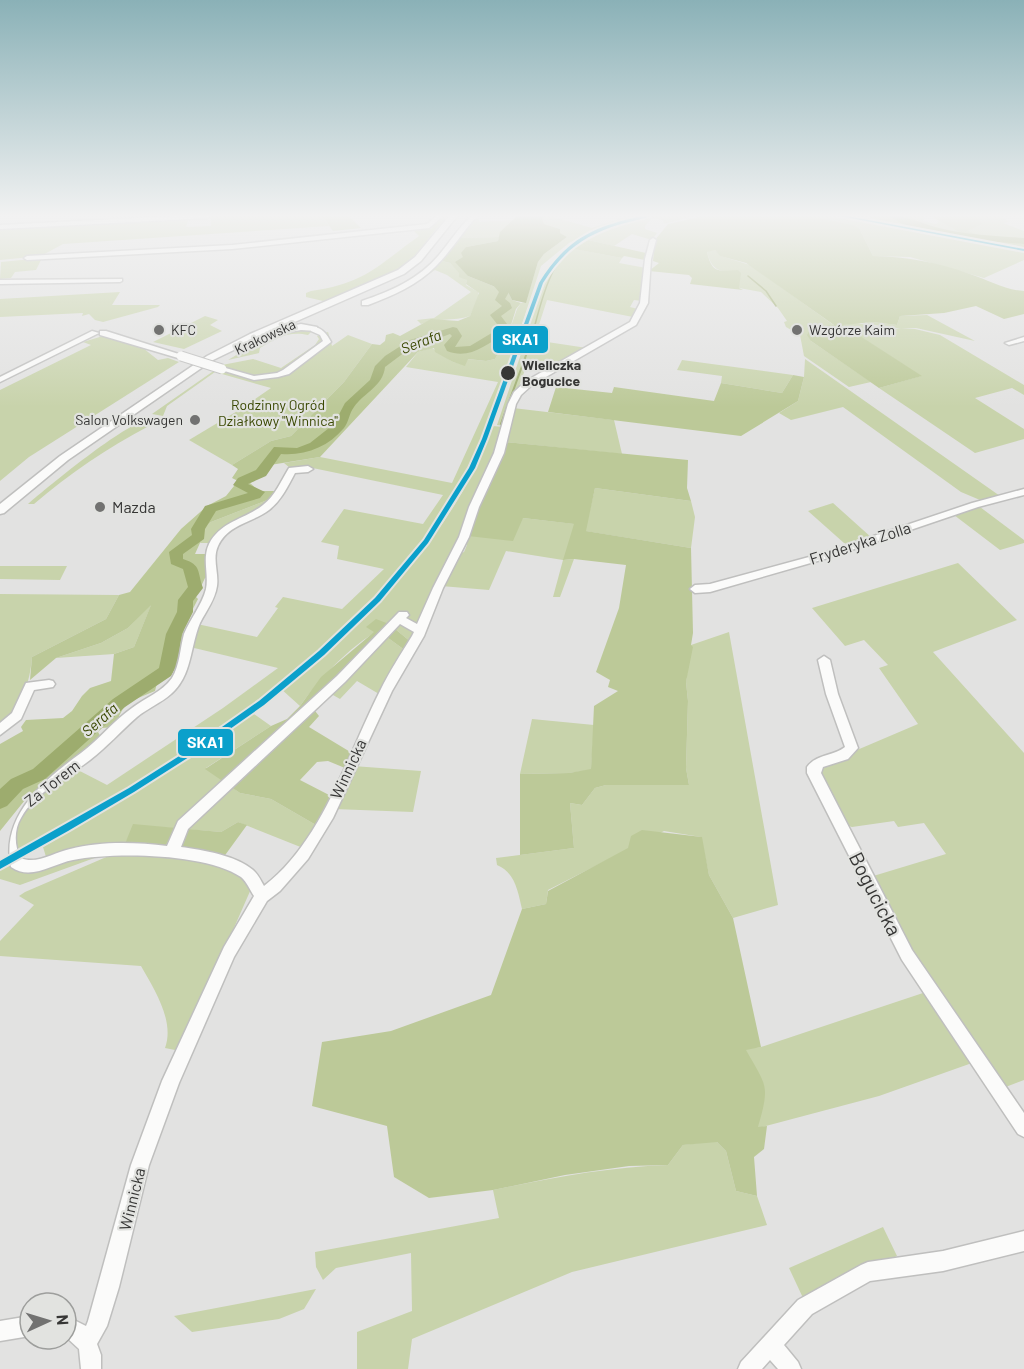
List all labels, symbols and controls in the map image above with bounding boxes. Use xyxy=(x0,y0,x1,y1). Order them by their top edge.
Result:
street label: Krakowska xyxy=(232,315,298,358)
place label: KFC xyxy=(171,321,196,338)
place label: Wzgórze Kaim xyxy=(809,321,895,338)
marker: KFC xyxy=(152,323,166,337)
marker: Wzgórze Kaim xyxy=(790,323,804,337)
water label: Serafa xyxy=(398,325,443,357)
line badge: SKA1 xyxy=(492,325,549,354)
text: SKA1 xyxy=(502,329,538,348)
place label: Wieliczka Bogucice xyxy=(522,356,581,389)
marker: Wieliczka Bogucice xyxy=(499,364,517,382)
park label: Rodzinny Ogród Działkowy "Winnica" xyxy=(218,396,338,429)
place label: Salon Volkswagen xyxy=(75,411,183,428)
marker: Salon Volkswagen xyxy=(188,413,202,427)
place label: Mazda xyxy=(112,497,156,516)
marker: Mazda xyxy=(93,500,107,514)
street label: Fryderyka Zolla xyxy=(807,517,913,568)
water label: Serafa xyxy=(78,699,121,740)
line badge: SKA1 xyxy=(177,728,234,757)
text: SKA1 xyxy=(187,732,223,751)
street label: Winnicka xyxy=(325,736,370,802)
street label: Za Torem xyxy=(20,755,83,810)
street label: Bogucicka xyxy=(845,848,907,939)
street label: Winnicka xyxy=(115,1166,148,1232)
north arrow xyxy=(18,1291,78,1351)
text: N xyxy=(54,1314,73,1326)

